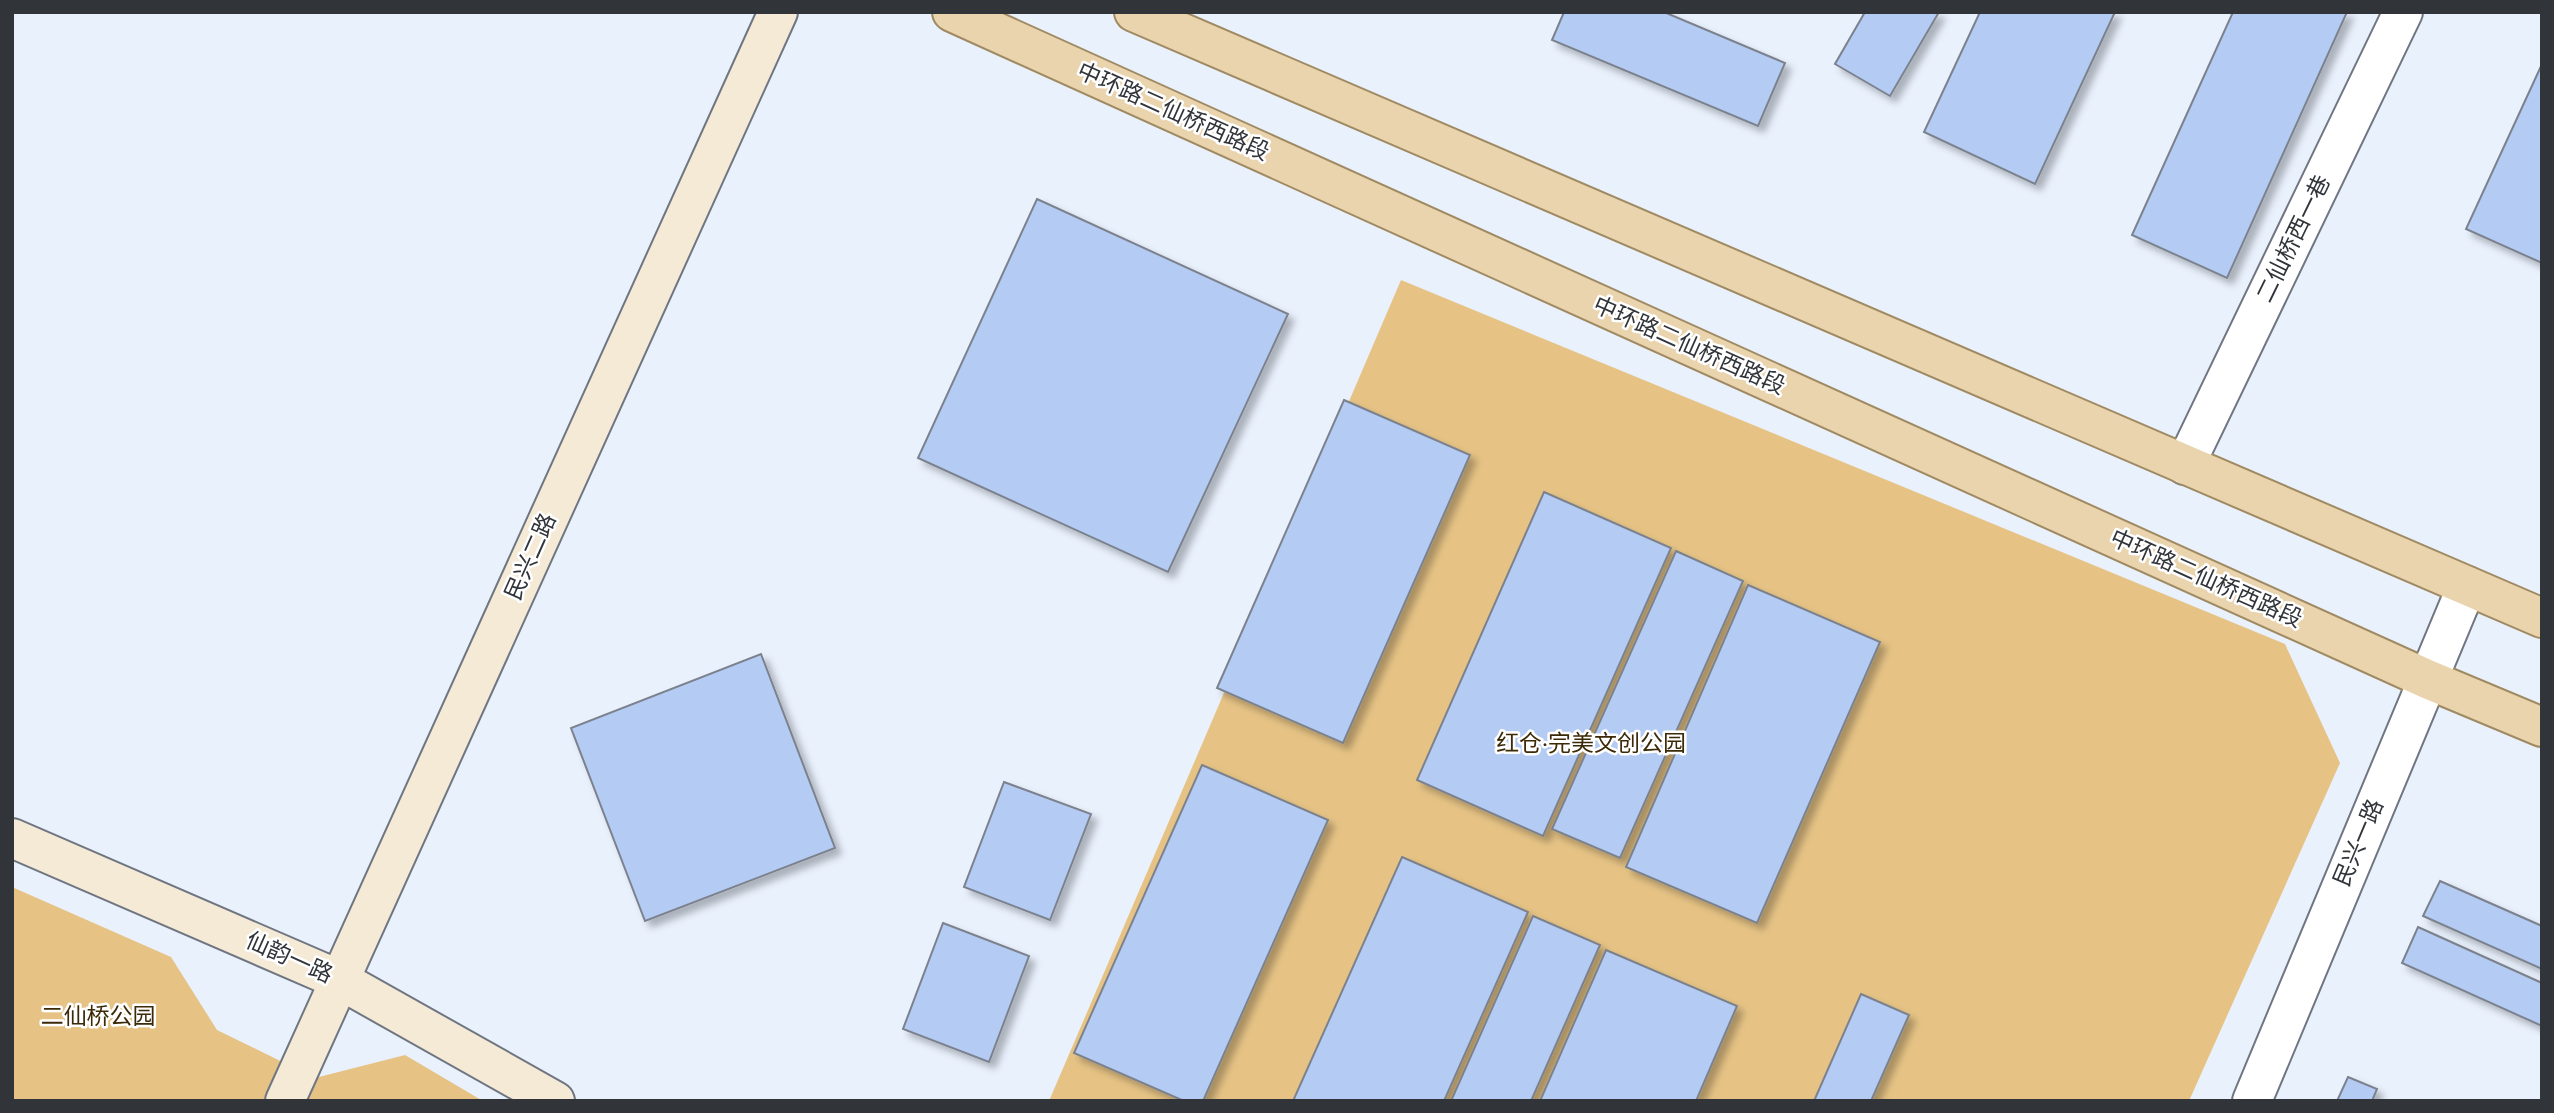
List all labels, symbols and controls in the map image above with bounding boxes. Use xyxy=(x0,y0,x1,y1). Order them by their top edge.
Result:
street label: 中环路二仙桥西路段 xyxy=(1073,57,1273,167)
street label: 二仙桥西一巷 xyxy=(2251,171,2337,307)
street label: 中环路二仙桥西路段 xyxy=(1589,291,1789,401)
street label: 民兴二路 xyxy=(500,509,562,605)
street label: 中环路二仙桥西路段 xyxy=(2106,524,2306,634)
park label: 红仓·完美文创公园 xyxy=(1496,730,1686,758)
street label: 民兴一路 xyxy=(2328,795,2390,891)
street label: 仙韵一路 xyxy=(241,927,337,989)
park label: 二仙桥公园 xyxy=(41,1003,156,1031)

